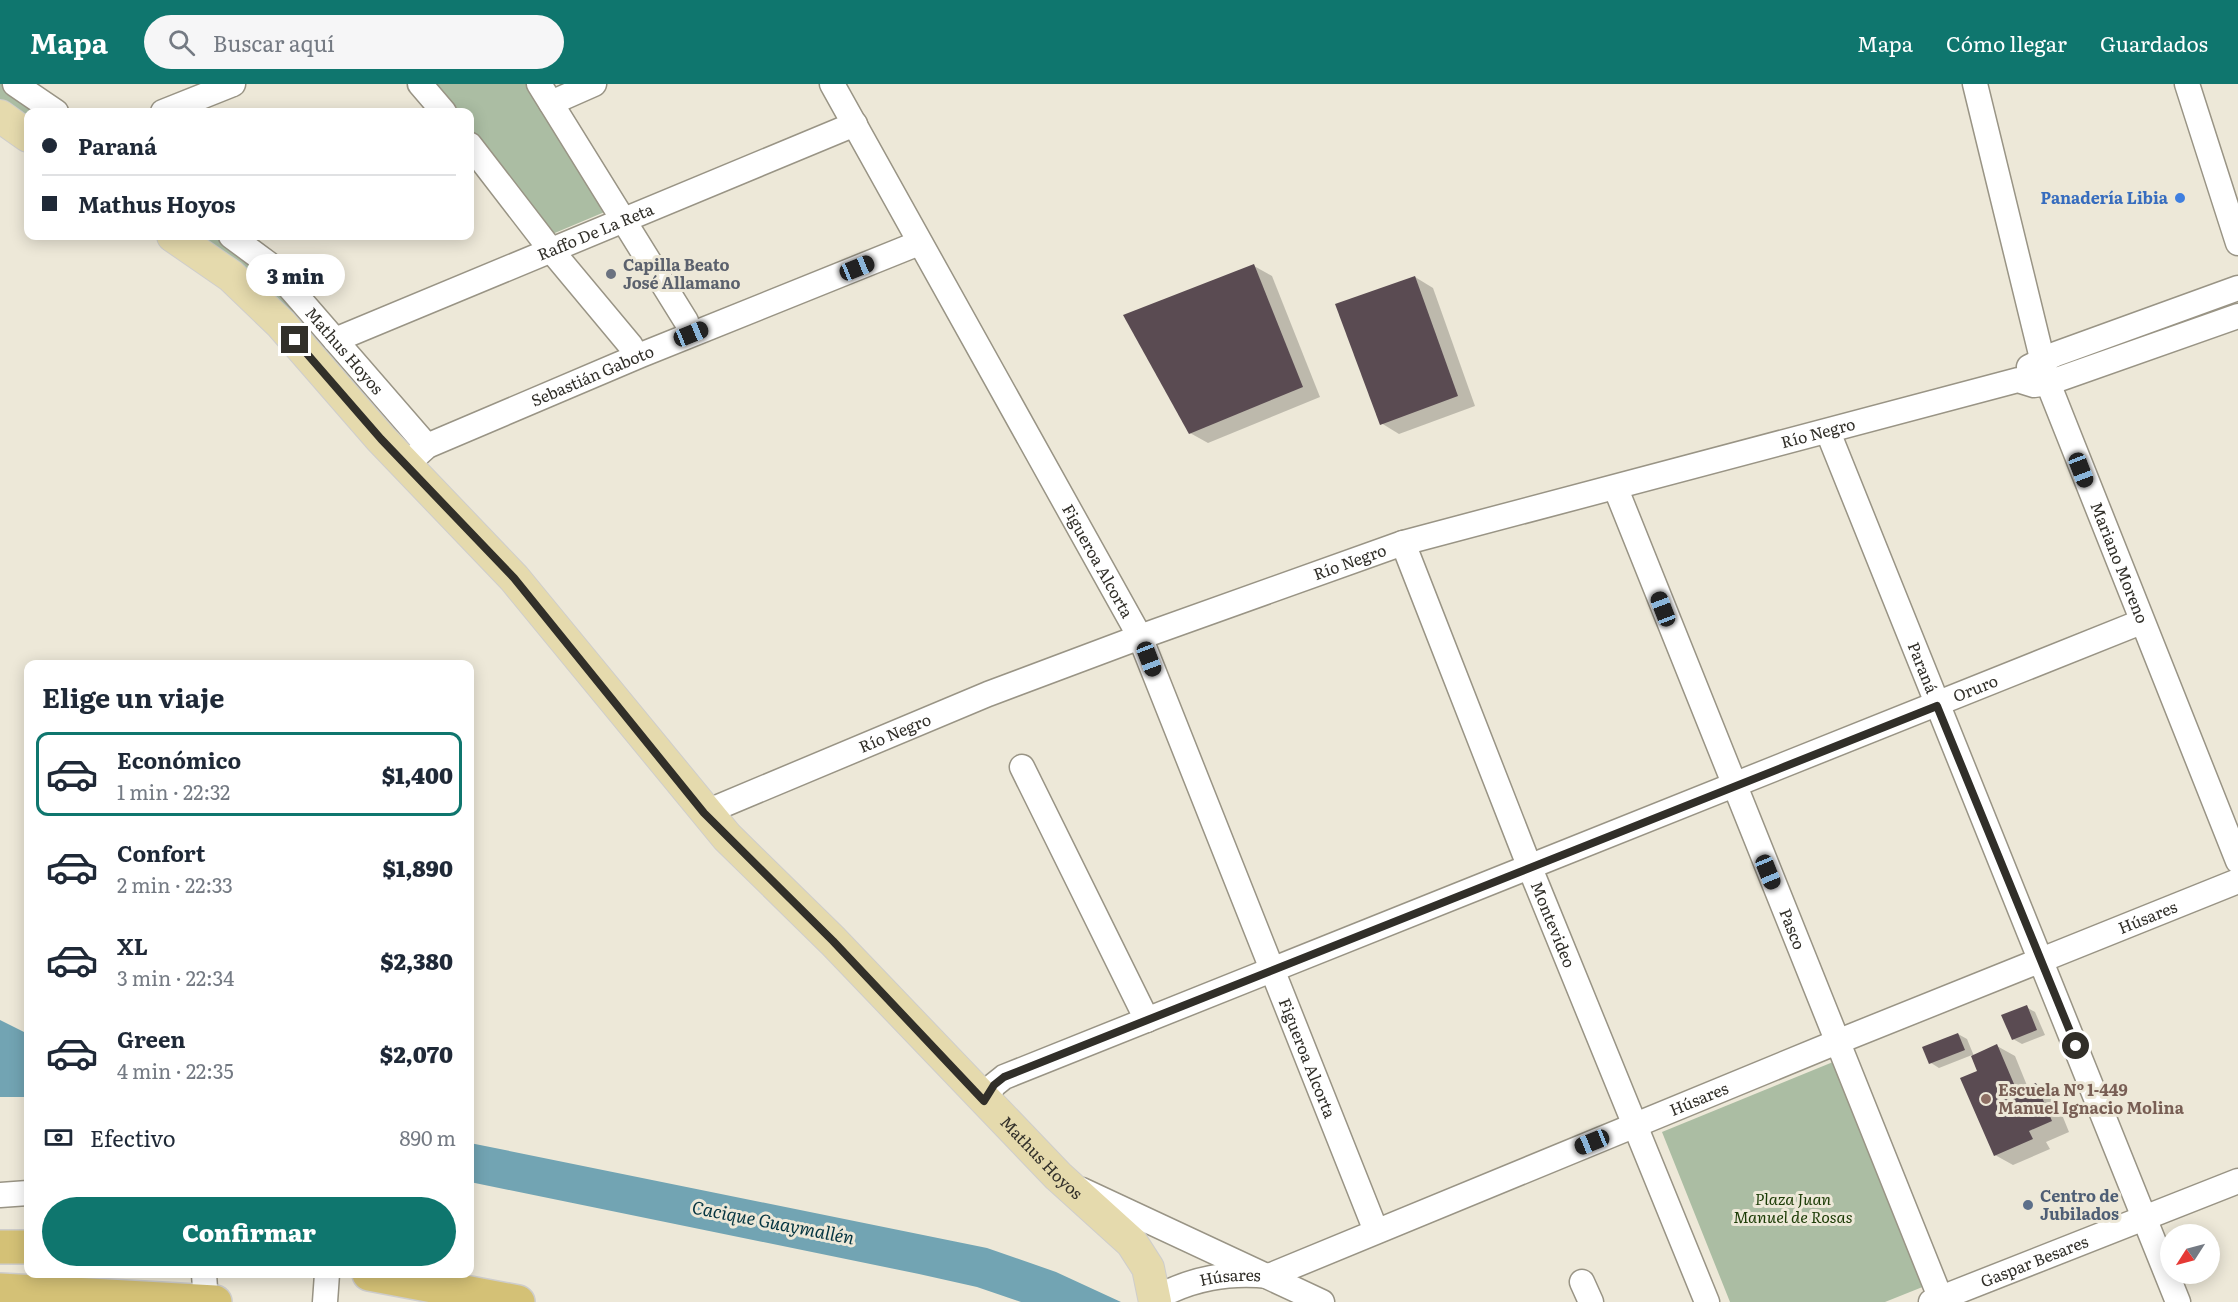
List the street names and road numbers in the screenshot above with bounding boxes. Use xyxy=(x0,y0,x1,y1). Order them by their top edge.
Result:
street label: Raffo De La Reta xyxy=(533,196,657,266)
street label: Mathus Hoyos xyxy=(300,301,390,399)
street label: Sebastián Gaboto xyxy=(527,338,657,412)
street label: Río Negro xyxy=(1778,411,1858,453)
street label: Mariano Moreno xyxy=(2085,498,2155,627)
street label: Figueroa Alcorta xyxy=(1057,499,1140,622)
street label: Río Negro xyxy=(1310,537,1389,585)
street label: Paraná xyxy=(1903,638,1945,697)
street label: Oruro xyxy=(1949,668,2001,707)
street label: Río Negro xyxy=(855,706,934,758)
street label: Montevideo xyxy=(1526,877,1582,971)
street label: Húsares xyxy=(2114,894,2180,939)
street label: Pasco xyxy=(1774,904,1812,953)
street label: Figueroa Alcorta xyxy=(1273,994,1343,1122)
street label: Húsares xyxy=(1665,1075,1732,1121)
street label: Mathus Hoyos xyxy=(995,1110,1089,1204)
street label: Gaspar Besares xyxy=(1977,1228,2091,1292)
street label: Húsares xyxy=(1197,1262,1262,1291)

